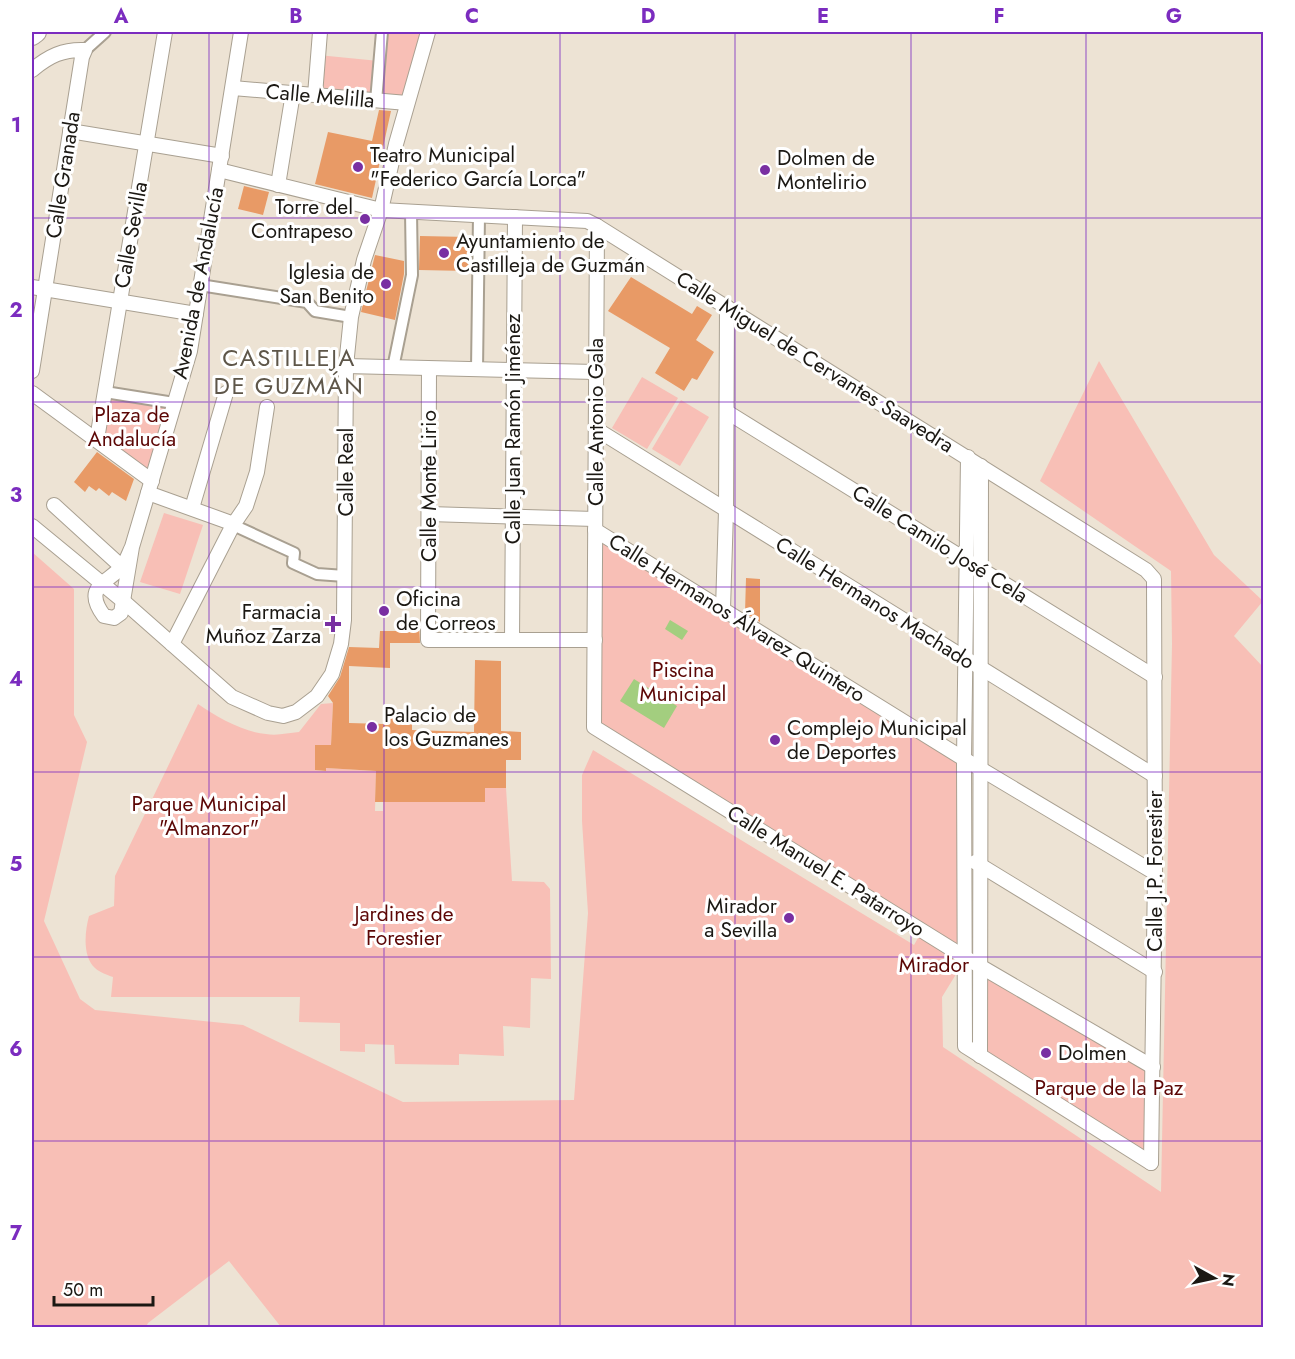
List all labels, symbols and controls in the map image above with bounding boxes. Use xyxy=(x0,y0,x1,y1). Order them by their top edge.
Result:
text: A xyxy=(113,2,129,31)
text: B xyxy=(289,2,303,31)
text: C xyxy=(465,2,479,31)
text: D xyxy=(641,2,655,31)
text: E xyxy=(817,2,829,31)
text: F xyxy=(993,2,1005,31)
text: G xyxy=(1166,2,1182,31)
street label: Calle Melilla xyxy=(264,76,376,116)
street label: Calle Granada xyxy=(38,109,88,241)
text: 1 xyxy=(11,111,21,140)
place label: Teatro Municipal "Federico García Lorca" xyxy=(370,140,586,194)
place label: Dolmen de Montelirio xyxy=(777,143,875,197)
marker: Teatro Municipal "Federico García Lorca" xyxy=(351,160,365,174)
marker: Dolmen de Montelirio xyxy=(758,163,772,177)
street label: Calle Sevilla xyxy=(107,179,155,291)
street label: Avenida de Andalucía xyxy=(165,184,231,382)
place label: Torre del Contrapeso xyxy=(251,192,353,246)
marker: Torre del Contrapeso xyxy=(358,212,372,226)
place label: Ayuntamiento de Castilleja de Guzmán xyxy=(456,226,645,280)
marker: Ayuntamiento de Castilleja de Guzmán xyxy=(437,246,451,260)
place label: Iglesia de San Benito xyxy=(280,257,374,311)
street label: Calle Miguel de Cervantes Saavedra xyxy=(670,264,960,460)
marker: Iglesia de San Benito xyxy=(379,277,393,291)
text: 2 xyxy=(9,296,23,325)
street label: Calle Juan Ramón Jiménez xyxy=(498,313,528,544)
street label: Calle Antonio Gala xyxy=(581,338,611,506)
district label: CASTILLEJA DE GUZMÁN xyxy=(214,340,364,403)
park label: Plaza de Andalucía xyxy=(88,400,176,454)
street label: Calle Monte Lirio xyxy=(414,410,444,562)
street label: Calle Real xyxy=(331,428,361,516)
street label: Calle Camilo José Cela xyxy=(846,478,1034,610)
text: 3 xyxy=(10,481,22,510)
street label: Calle Hermanos Álvarez Quintero xyxy=(603,526,871,710)
street label: Calle Hermanos Machado xyxy=(770,529,980,677)
place label: Oficina de Correos xyxy=(396,584,496,638)
place label: Farmacia Muñoz Zarza xyxy=(206,597,321,651)
marker: Oficina de Correos xyxy=(377,604,391,618)
marker: Farmacia Muñoz Zarza xyxy=(326,617,340,631)
park label: Piscina Municipal xyxy=(640,655,726,709)
text: 4 xyxy=(9,665,23,694)
place label: Palacio de los Guzmanes xyxy=(384,700,509,754)
place label: Complejo Municipal de Deportes xyxy=(787,713,967,767)
marker: Palacio de los Guzmanes xyxy=(365,720,379,734)
marker: Complejo Municipal de Deportes xyxy=(768,733,782,747)
park label: Parque Municipal "Almanzor" xyxy=(132,789,286,843)
street label: Calle J.P. Forestier xyxy=(1140,790,1170,952)
street label: Calle Manuel E. Patarroyo xyxy=(721,798,931,944)
text: 5 xyxy=(10,850,23,879)
place label: Mirador a Sevilla xyxy=(704,891,778,945)
park label: Jardines de Forestier xyxy=(351,899,454,953)
marker: Mirador a Sevilla xyxy=(782,911,796,925)
park label: Mirador xyxy=(899,950,970,980)
text: 6 xyxy=(9,1035,23,1064)
place label: Dolmen xyxy=(1058,1038,1127,1068)
marker: Dolmen xyxy=(1039,1046,1053,1060)
park label: Parque de la Paz xyxy=(1035,1073,1184,1103)
text: 7 xyxy=(10,1219,23,1248)
north arrow xyxy=(1184,1248,1244,1308)
scale bar xyxy=(54,1269,153,1307)
text: N xyxy=(1216,1272,1241,1288)
text: 50 m xyxy=(63,1277,103,1303)

